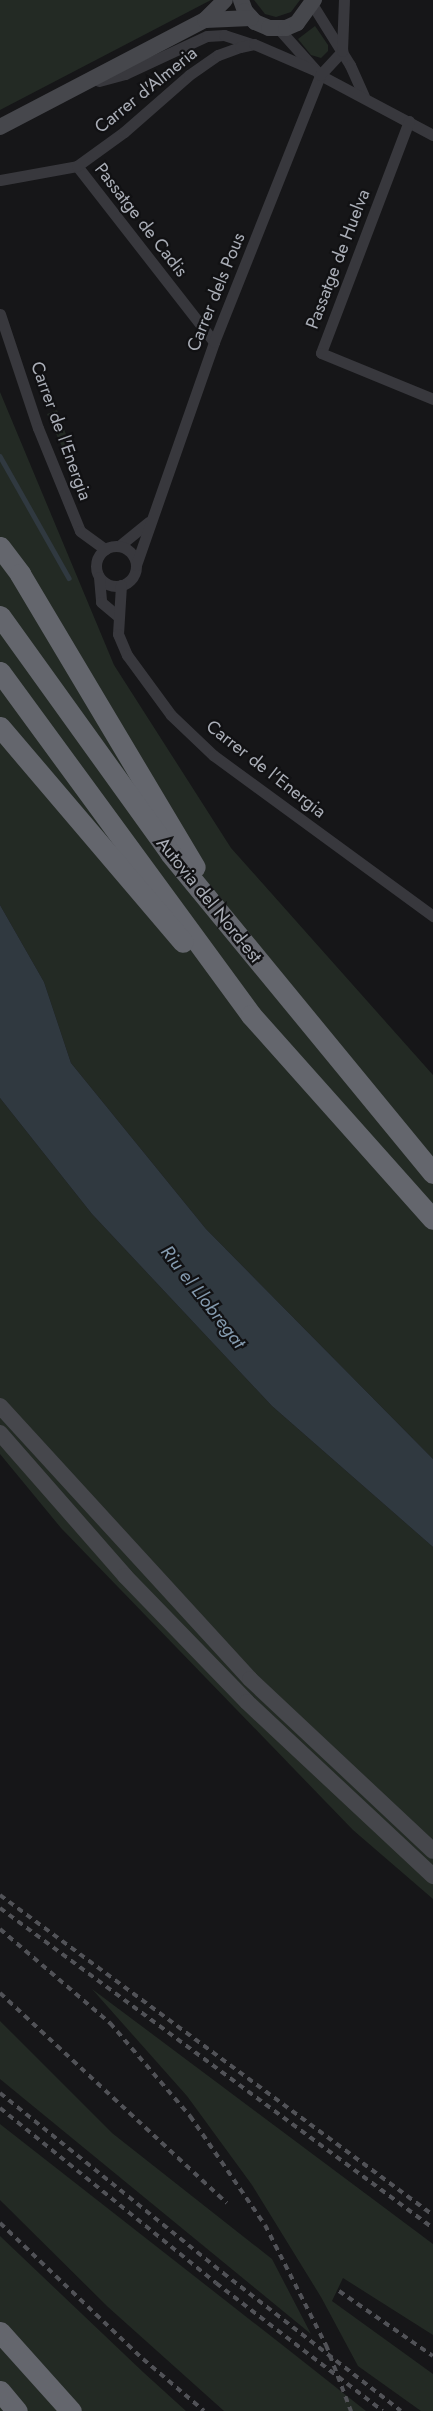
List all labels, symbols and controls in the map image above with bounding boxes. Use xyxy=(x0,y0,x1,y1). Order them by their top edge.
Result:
street label: Carrer d'Almeria xyxy=(90,42,202,138)
street label: Passatge de Cadis xyxy=(90,159,192,281)
street label: Passatge de Huelva xyxy=(301,186,375,332)
street label: Carrer dels Pous xyxy=(182,229,250,355)
street label: Carrer de l'Energia xyxy=(26,359,96,503)
street label: Carrer de l'Energia xyxy=(202,715,330,823)
street label: Autovia del Nord-est xyxy=(152,833,266,967)
water label: Riu el Llobregat xyxy=(156,1241,250,1353)

